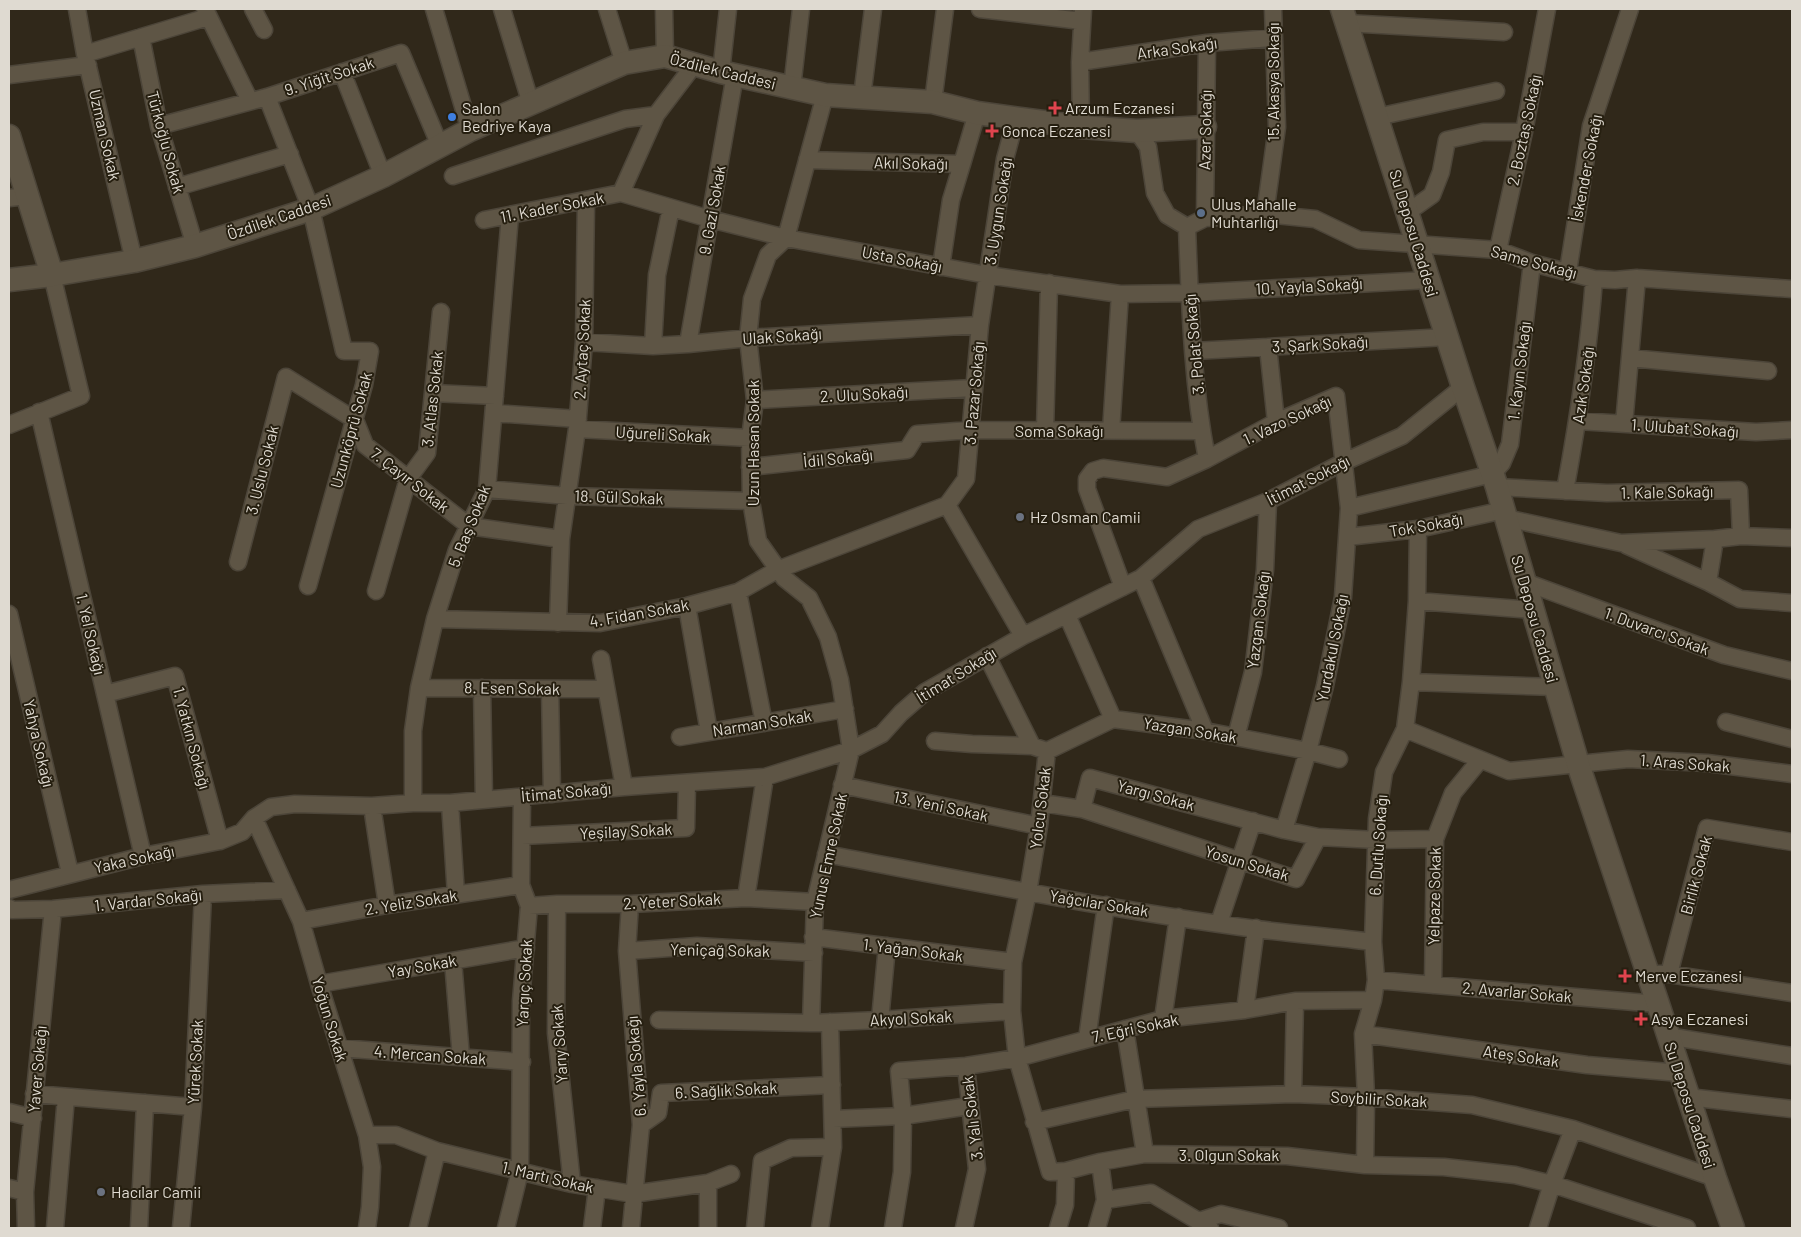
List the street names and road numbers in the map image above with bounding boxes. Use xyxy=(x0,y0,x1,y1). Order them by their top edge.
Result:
street label: 15. Akasya Sokağı xyxy=(1263,22,1282,142)
street label: Arka Sokağı xyxy=(1136,32,1218,63)
street label: Özdilek Caddesi xyxy=(668,48,778,93)
street label: 9. Yiğit Sokak xyxy=(282,52,376,99)
street label: 2. Boztaş Sokağı xyxy=(1502,73,1545,187)
street label: Uzman Sokak xyxy=(86,88,125,182)
street label: Türkoğlu Sokak xyxy=(144,88,189,195)
street label: Azer Sokağı xyxy=(1194,90,1215,170)
street label: İskender Sokağı xyxy=(1566,113,1605,223)
street label: Akıl Sokağı xyxy=(874,152,948,173)
street label: 3. Uygun Sokağı xyxy=(980,156,1015,266)
street label: 9. Gazi Sokak xyxy=(694,164,729,256)
street label: Su Deposu Caddesi xyxy=(1386,167,1443,299)
street label: 11. Kader Sokak xyxy=(498,187,605,226)
street label: Özdilek Caddesi xyxy=(224,190,333,243)
street label: Usta Sokağı xyxy=(860,241,944,276)
street label: Same Sokağı xyxy=(1489,241,1579,282)
street label: 10. Yayla Sokağı xyxy=(1255,273,1363,298)
street label: 3. Polat Sokağı xyxy=(1180,293,1207,395)
street label: 2. Aytaç Sokak xyxy=(569,298,594,400)
street label: 1. Kayın Sokağı xyxy=(1503,320,1534,422)
street label: Ulak Sokağı xyxy=(742,323,822,348)
street label: 3. Şark Sokağı xyxy=(1271,331,1369,356)
street label: 3. Pazar Sokağı xyxy=(960,340,987,446)
street label: Azık Sokağı xyxy=(1568,345,1597,425)
street label: 3. Atlas Sokak xyxy=(417,350,446,448)
street label: Uzunköprü Sokak xyxy=(326,370,375,490)
street label: Uzun Hasan Sokak xyxy=(743,380,762,506)
street label: 2. Ulu Sokağı xyxy=(819,382,908,405)
street label: 1. Vazo Sokağı xyxy=(1240,391,1334,448)
street label: 1. Ulubat Sokağı xyxy=(1631,414,1739,441)
street label: Soma Sokağı xyxy=(1015,421,1103,440)
street label: Uğureli Sokak xyxy=(615,422,711,445)
street label: 3. Uslu Sokak xyxy=(241,423,282,517)
street label: 7. Çayır Sokak xyxy=(367,443,453,516)
street label: İdil Sokağı xyxy=(802,444,874,471)
street label: İtimat Sokağı xyxy=(1263,451,1352,509)
street label: 1. Kale Sokağı xyxy=(1620,481,1713,502)
street label: 5. Baş Sokak xyxy=(443,482,494,570)
street label: 18. Gül Sokak xyxy=(574,485,664,508)
street label: Tok Sokağı xyxy=(1388,509,1464,540)
street label: Su Deposu Caddesi xyxy=(1508,553,1563,685)
street label: Yazgan Sokağı xyxy=(1242,570,1273,670)
street label: 1. Yel Sokağı xyxy=(73,591,110,676)
street label: Yurdakul Sokağı xyxy=(1312,592,1351,703)
street label: 4. Fidan Sokak xyxy=(588,594,690,631)
street label: 1. Duvarcı Sokak xyxy=(1602,603,1712,658)
street label: İtimat Sokağı xyxy=(912,643,999,707)
street label: 8. Esen Sokak xyxy=(464,677,560,698)
street label: 1. Yatkın Sokağı xyxy=(170,685,215,791)
street label: Yahya Sokağı xyxy=(20,697,59,789)
street label: Narman Sokak xyxy=(711,705,813,740)
street label: Yazgan Sokak xyxy=(1142,713,1238,746)
street label: 1. Aras Sokak xyxy=(1640,750,1731,775)
street label: Yolcu Sokak xyxy=(1025,766,1054,850)
street label: Yargı Sokak xyxy=(1115,775,1197,814)
street label: İtimat Sokağı xyxy=(520,778,612,805)
street label: 13. Yeni Sokak xyxy=(892,786,990,825)
street label: Yunus Emre Sokak xyxy=(805,791,850,920)
street label: 6. Dutlu Sokağı xyxy=(1364,794,1391,896)
street label: Yeşilay Sokak xyxy=(579,819,673,842)
street label: Birlik Sokak xyxy=(1676,833,1715,916)
street label: Yaka Sokağı xyxy=(92,841,176,876)
street label: Yosun Sokak xyxy=(1203,841,1292,884)
street label: Yelpaze Sokak xyxy=(1423,847,1444,945)
street label: 1. Vardar Sokağı xyxy=(93,884,203,915)
street label: 2. Yeliz Sokak xyxy=(363,885,458,918)
street label: Yağcılar Sokak xyxy=(1048,885,1150,920)
street label: 2. Yeter Sokak xyxy=(623,888,721,913)
street label: 1. Yağan Sokak xyxy=(862,934,964,965)
street label: Yargıç Sokak xyxy=(512,939,535,1027)
street label: Yeniçağ Sokak xyxy=(670,939,770,960)
street label: Yay Sokak xyxy=(386,950,458,981)
street label: Yoğun Sokak xyxy=(309,974,352,1064)
street label: 2. Avarlar Sokak xyxy=(1461,977,1573,1006)
street label: Yarıy Sokak xyxy=(546,1004,571,1084)
street label: Akyol Sokak xyxy=(869,1006,953,1029)
street label: 7. Eğri Sokak xyxy=(1090,1009,1180,1046)
street label: 6. Yayla Sokağı xyxy=(622,1015,649,1117)
street label: Yürek Sokak xyxy=(183,1019,206,1105)
street label: Yaver Sokağı xyxy=(23,1025,50,1113)
street label: Su Deposu Caddesi xyxy=(1661,1039,1720,1170)
street label: 4. Mercan Sokak xyxy=(373,1041,487,1068)
street label: Ateş Sokak xyxy=(1482,1041,1560,1070)
street label: 3. Yalı Sokak xyxy=(957,1075,986,1161)
street label: 6. Sağlık Sokak xyxy=(674,1077,778,1102)
street label: Soybilir Sokak xyxy=(1330,1086,1428,1111)
street label: 3. Olgun Sokak xyxy=(1179,1145,1279,1164)
street label: 1. Martı Sokak xyxy=(500,1157,596,1196)

